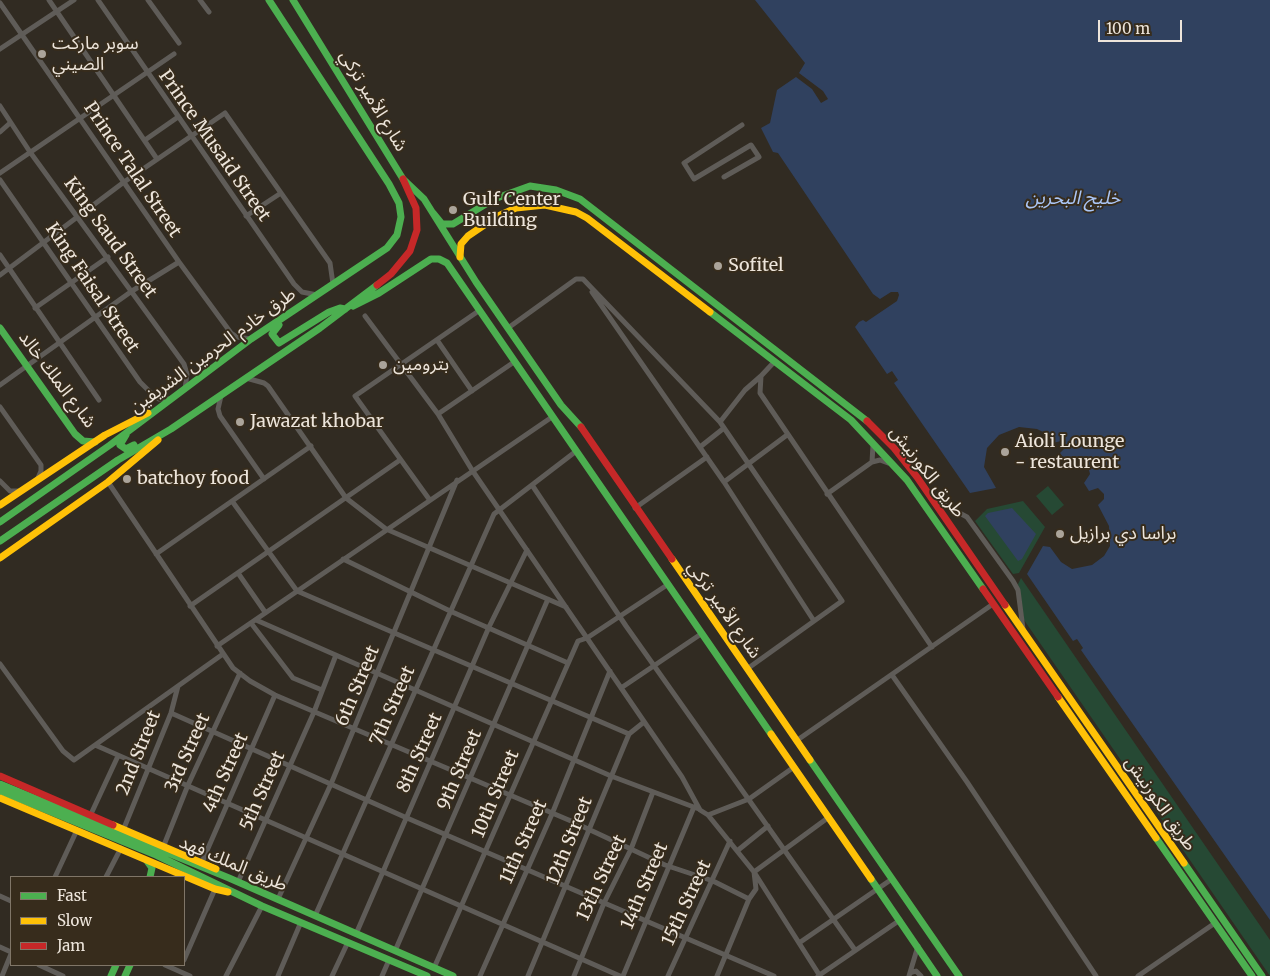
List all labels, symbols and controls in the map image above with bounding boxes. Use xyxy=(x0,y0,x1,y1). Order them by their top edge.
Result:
scale bar xyxy=(1100,10,1184,42)
text: 100 m xyxy=(1106,19,1150,38)
place label: سوبر ماركت الصيني xyxy=(52,33,139,76)
street label: شارع الأمير تركي xyxy=(334,47,412,155)
marker: سوبر ماركت الصيني xyxy=(36,48,48,60)
street label: Prince Musaid Street xyxy=(154,66,274,226)
street label: Prince Talal Street xyxy=(79,98,185,242)
street label: King Saud Street xyxy=(59,173,161,303)
water label: خليج البحرين xyxy=(1025,188,1121,210)
place label: Gulf Center Building xyxy=(463,189,561,232)
marker: Gulf Center Building xyxy=(447,204,459,216)
street label: King Faisal Street xyxy=(41,219,143,357)
place label: Sofitel xyxy=(728,255,784,277)
marker: Sofitel xyxy=(712,260,724,272)
street label: طرق خادم الحرمين الشريفين xyxy=(126,284,300,418)
street label: شارع الملك خالد xyxy=(14,328,100,432)
place label: بترومين xyxy=(393,354,449,376)
marker: بترومين xyxy=(377,359,389,371)
place label: Jawazat khobar xyxy=(250,411,384,433)
marker: Jawazat khobar xyxy=(234,416,246,428)
street label: طريق الكورنيش xyxy=(885,422,969,522)
place label: Aioli Lounge - restaurent xyxy=(1015,431,1124,474)
marker: Aioli Lounge - restaurent xyxy=(999,446,1011,458)
place label: batchoy food xyxy=(137,468,249,490)
marker: batchoy food xyxy=(121,473,133,485)
place label: براسا دي برازيل xyxy=(1070,523,1176,545)
marker: براسا دي برازيل xyxy=(1054,528,1066,540)
street label: شارع الأمير تركي xyxy=(682,557,766,663)
street label: 6th Street xyxy=(331,643,385,729)
street label: 7th Street xyxy=(366,663,420,749)
street label: 2nd Street xyxy=(112,708,166,798)
street label: 3rd Street xyxy=(161,710,215,796)
street label: 8th Street xyxy=(393,710,447,796)
street label: 9th Street xyxy=(433,726,487,814)
street label: 4th Street xyxy=(199,730,253,816)
street label: 10th Street xyxy=(468,747,524,841)
street label: 5th Street xyxy=(236,748,290,834)
street label: طريق الكورنيش xyxy=(1120,753,1200,855)
street label: 12th Street xyxy=(543,794,597,888)
street label: 11th Street xyxy=(496,797,552,887)
street label: طريق الملك فهد xyxy=(176,832,290,896)
street label: 13th Street xyxy=(573,832,631,924)
street label: 14th Street xyxy=(617,839,673,933)
street label: 15th Street xyxy=(658,857,716,949)
legend xyxy=(10,876,185,966)
text: Fast xyxy=(57,886,87,905)
text: Slow xyxy=(57,911,92,930)
text: Jam xyxy=(57,936,85,955)

